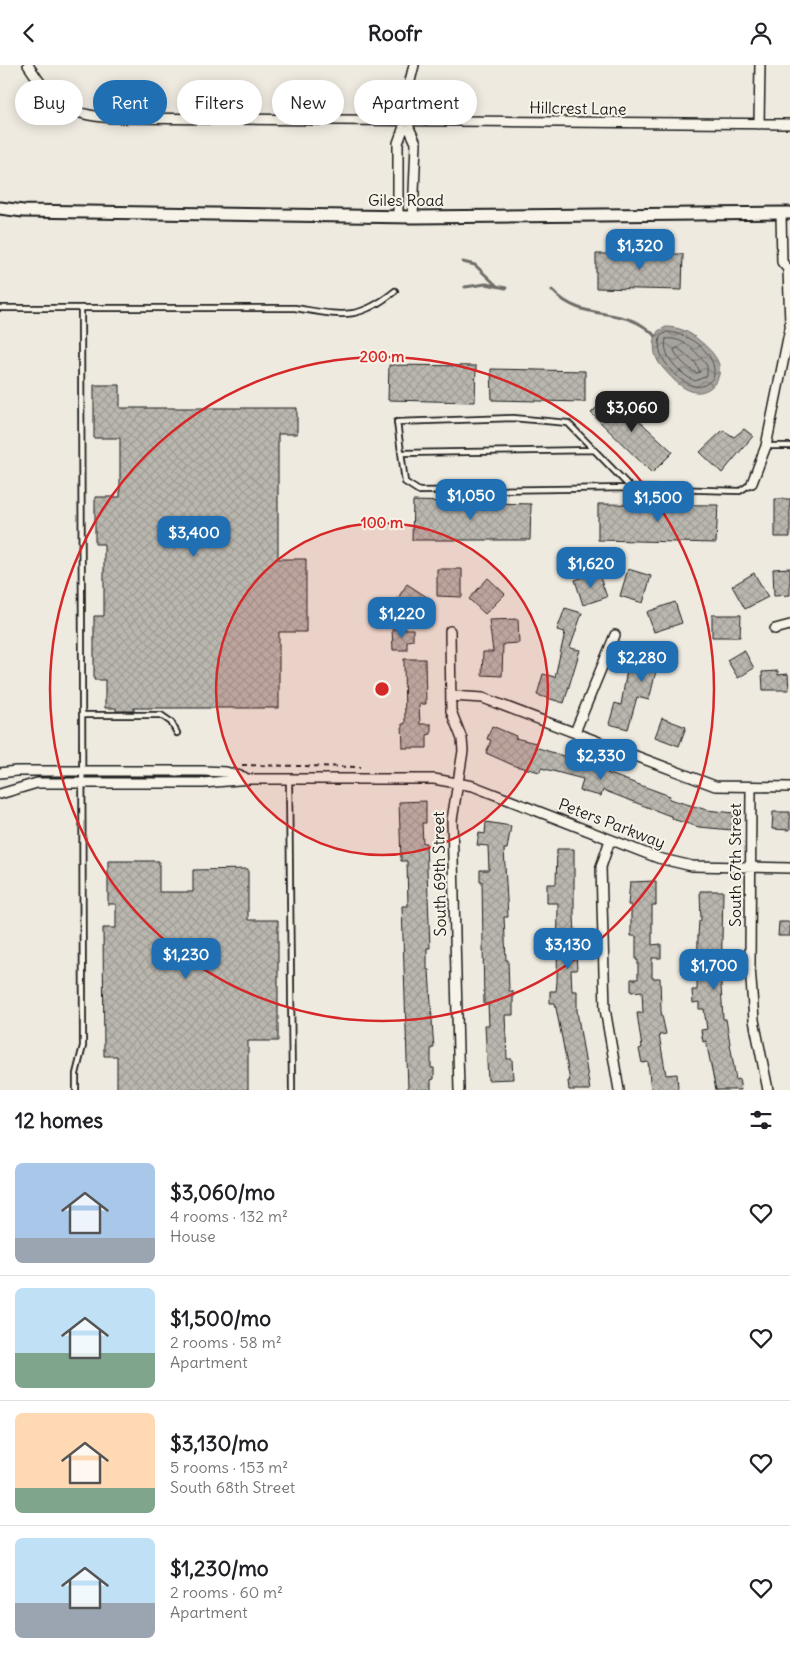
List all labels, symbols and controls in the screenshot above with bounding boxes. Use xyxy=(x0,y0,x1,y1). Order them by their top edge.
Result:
icon: back xyxy=(15,19,43,47)
text: Roofr xyxy=(368,19,422,47)
icon: person xyxy=(747,19,775,47)
chip: Buy xyxy=(15,80,83,125)
chip: Rent xyxy=(93,80,167,125)
chip: Filters xyxy=(177,80,262,125)
chip: New xyxy=(272,80,344,125)
chip: Apartment xyxy=(354,80,477,125)
street label: Hillcrest Lane xyxy=(529,97,627,119)
street label: Giles Road xyxy=(368,190,444,210)
pin: $1,320 xyxy=(599,229,681,271)
text: $1,320 xyxy=(617,235,663,255)
text: 200 m xyxy=(360,347,404,366)
pin: $3,060 xyxy=(591,391,673,433)
text: $3,060 xyxy=(606,397,658,417)
pin: $1,050 xyxy=(430,479,512,521)
pin: $1,500 xyxy=(617,481,699,523)
text: $1,050 xyxy=(447,485,495,505)
text: $1,500 xyxy=(634,487,682,507)
text: 100 m xyxy=(361,513,403,532)
pin: $3,400 xyxy=(153,515,235,558)
text: $3,400 xyxy=(168,522,220,542)
pin: $1,620 xyxy=(550,547,632,589)
text: $1,620 xyxy=(568,553,614,573)
pin: $1,220 xyxy=(361,597,443,639)
text: $1,220 xyxy=(379,603,425,623)
pin: $2,280 xyxy=(601,641,683,683)
text: $2,280 xyxy=(617,647,667,667)
centre of rings xyxy=(373,680,391,698)
pin: $2,330 xyxy=(560,739,642,781)
text: $2,330 xyxy=(576,745,626,765)
street label: Peters Parkway xyxy=(556,793,668,853)
street label: South 67th Street xyxy=(725,802,745,927)
street label: South 69th Street xyxy=(428,811,450,937)
pin: $3,130 xyxy=(527,927,609,970)
text: $3,130 xyxy=(545,934,591,954)
pin: $1,230 xyxy=(145,937,227,980)
text: $1,230 xyxy=(163,944,209,964)
pin: $1,700 xyxy=(673,949,755,991)
text: $1,700 xyxy=(690,955,738,975)
icon: filters xyxy=(747,1106,775,1134)
text: 12 homes xyxy=(15,1107,103,1134)
text: $3,060/mo xyxy=(170,1179,275,1206)
icon: home xyxy=(55,1183,115,1243)
icon: heart xyxy=(747,1199,775,1227)
text: 4 rooms · 132 m² xyxy=(170,1206,288,1226)
text: House xyxy=(170,1226,216,1246)
text: $1,500/mo xyxy=(170,1305,271,1332)
icon: home xyxy=(55,1308,115,1368)
icon: heart xyxy=(747,1324,775,1352)
text: 2 rooms · 58 m² xyxy=(170,1332,282,1352)
text: Apartment xyxy=(170,1352,248,1372)
text: $3,130/mo xyxy=(170,1430,269,1457)
icon: home xyxy=(55,1433,115,1493)
icon: heart xyxy=(747,1449,775,1477)
text: 5 rooms · 153 m² xyxy=(170,1457,288,1477)
text: South 68th Street xyxy=(170,1477,295,1497)
text: $1,230/mo xyxy=(170,1555,269,1582)
icon: home xyxy=(55,1558,115,1618)
icon: heart xyxy=(747,1574,775,1602)
text: 2 rooms · 60 m² xyxy=(170,1582,283,1602)
text: Apartment xyxy=(170,1602,248,1622)

